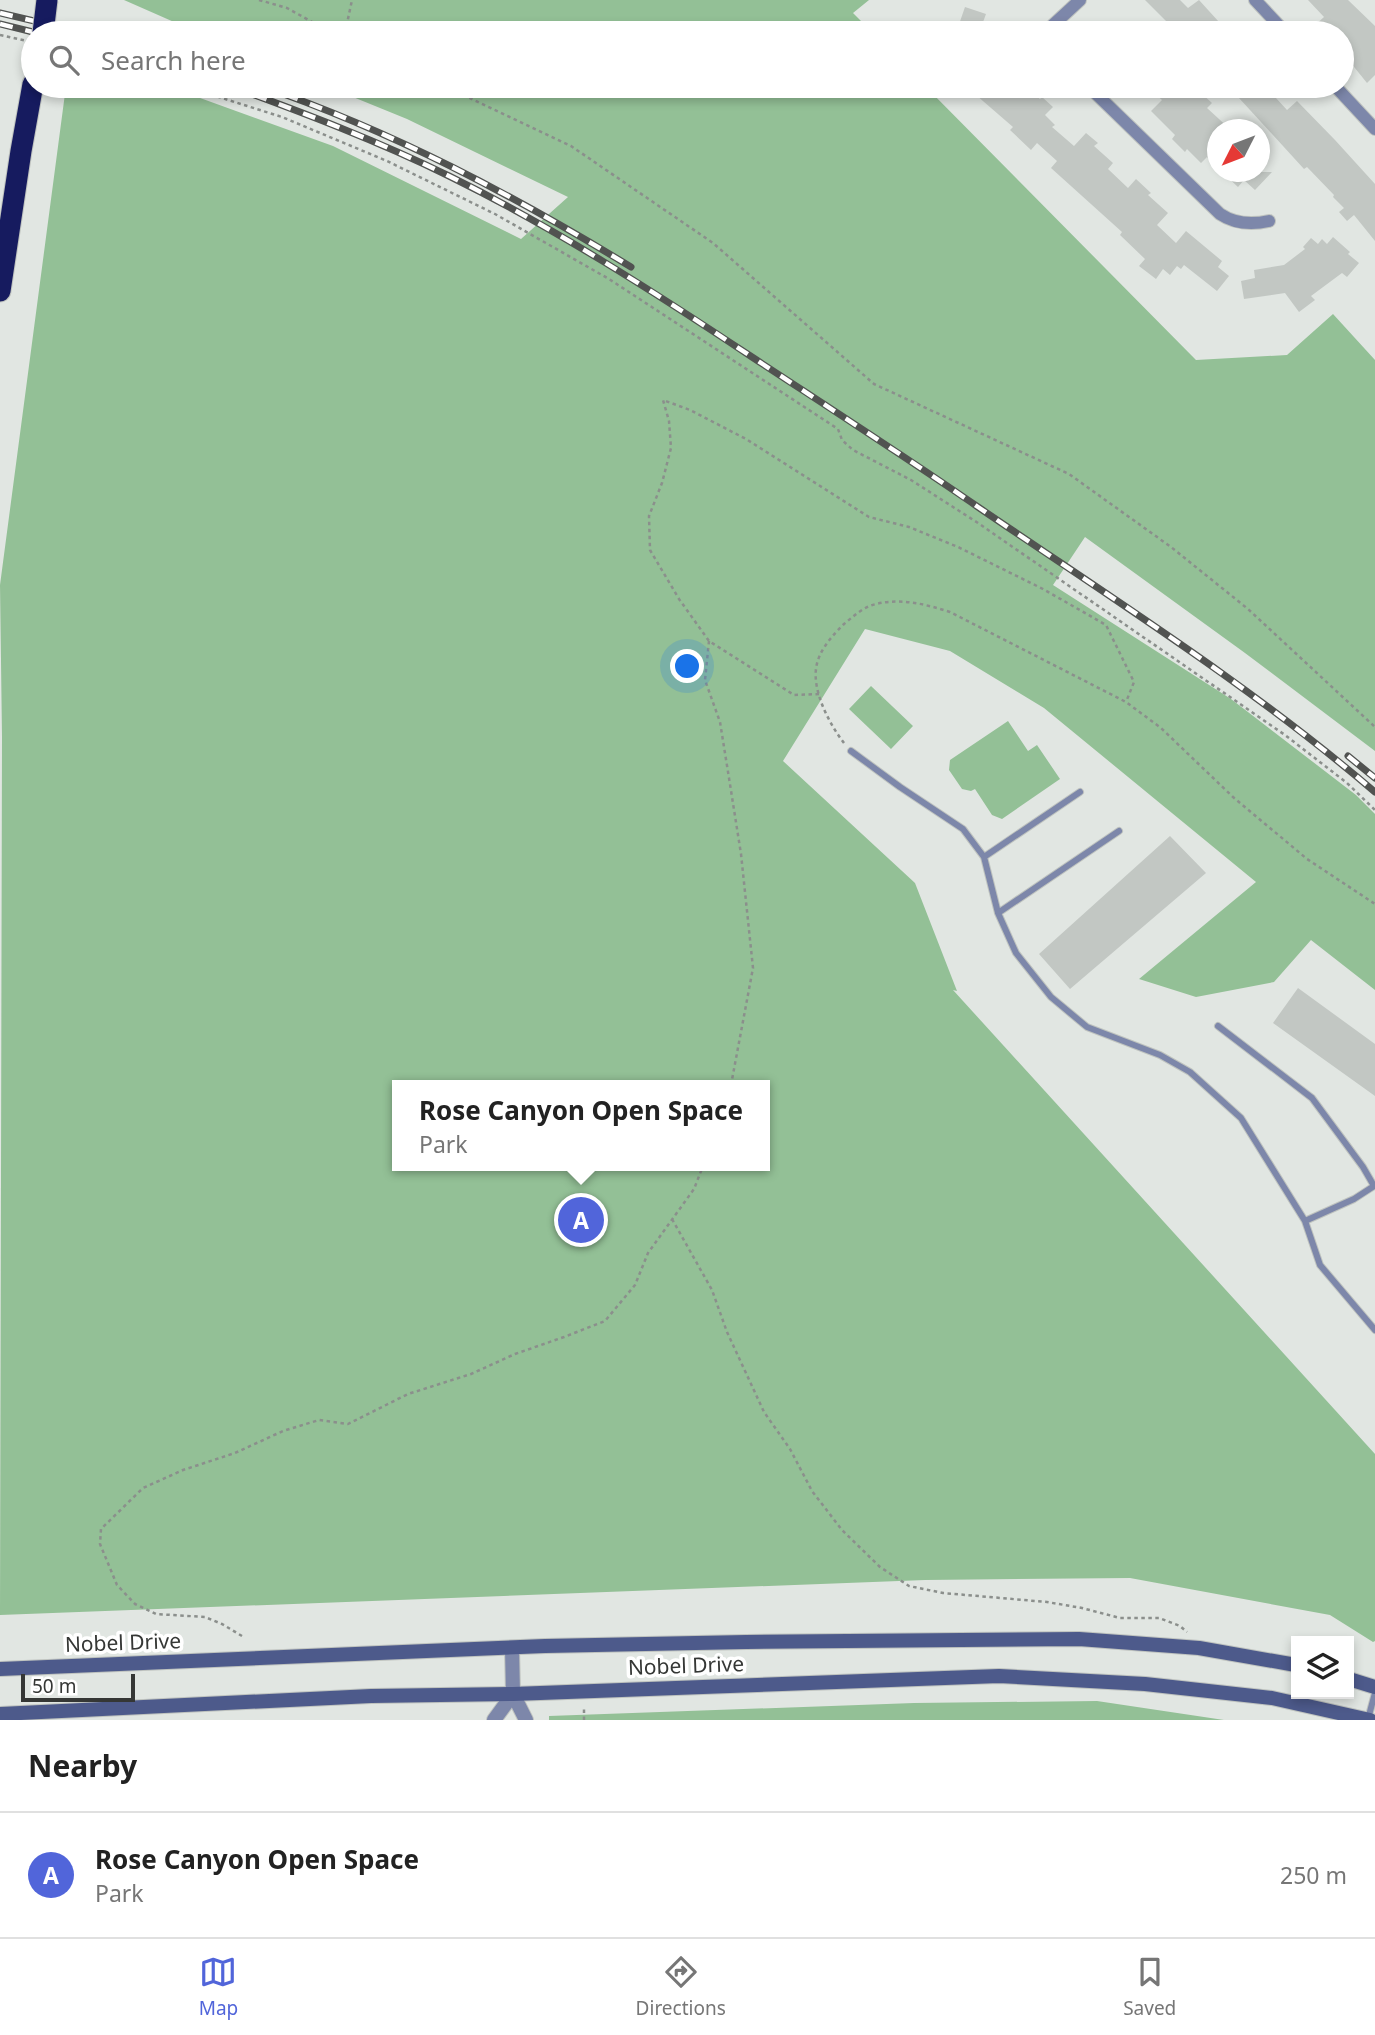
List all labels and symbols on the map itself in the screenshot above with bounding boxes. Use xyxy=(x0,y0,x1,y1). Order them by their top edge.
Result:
north arrow xyxy=(1207,119,1270,182)
your location xyxy=(670,649,704,683)
pin: A xyxy=(558,1194,604,1246)
street label: Nobel Drive xyxy=(64,1626,182,1658)
street label: Nobel Drive xyxy=(627,1649,745,1681)
scale bar xyxy=(21,1671,135,1703)

